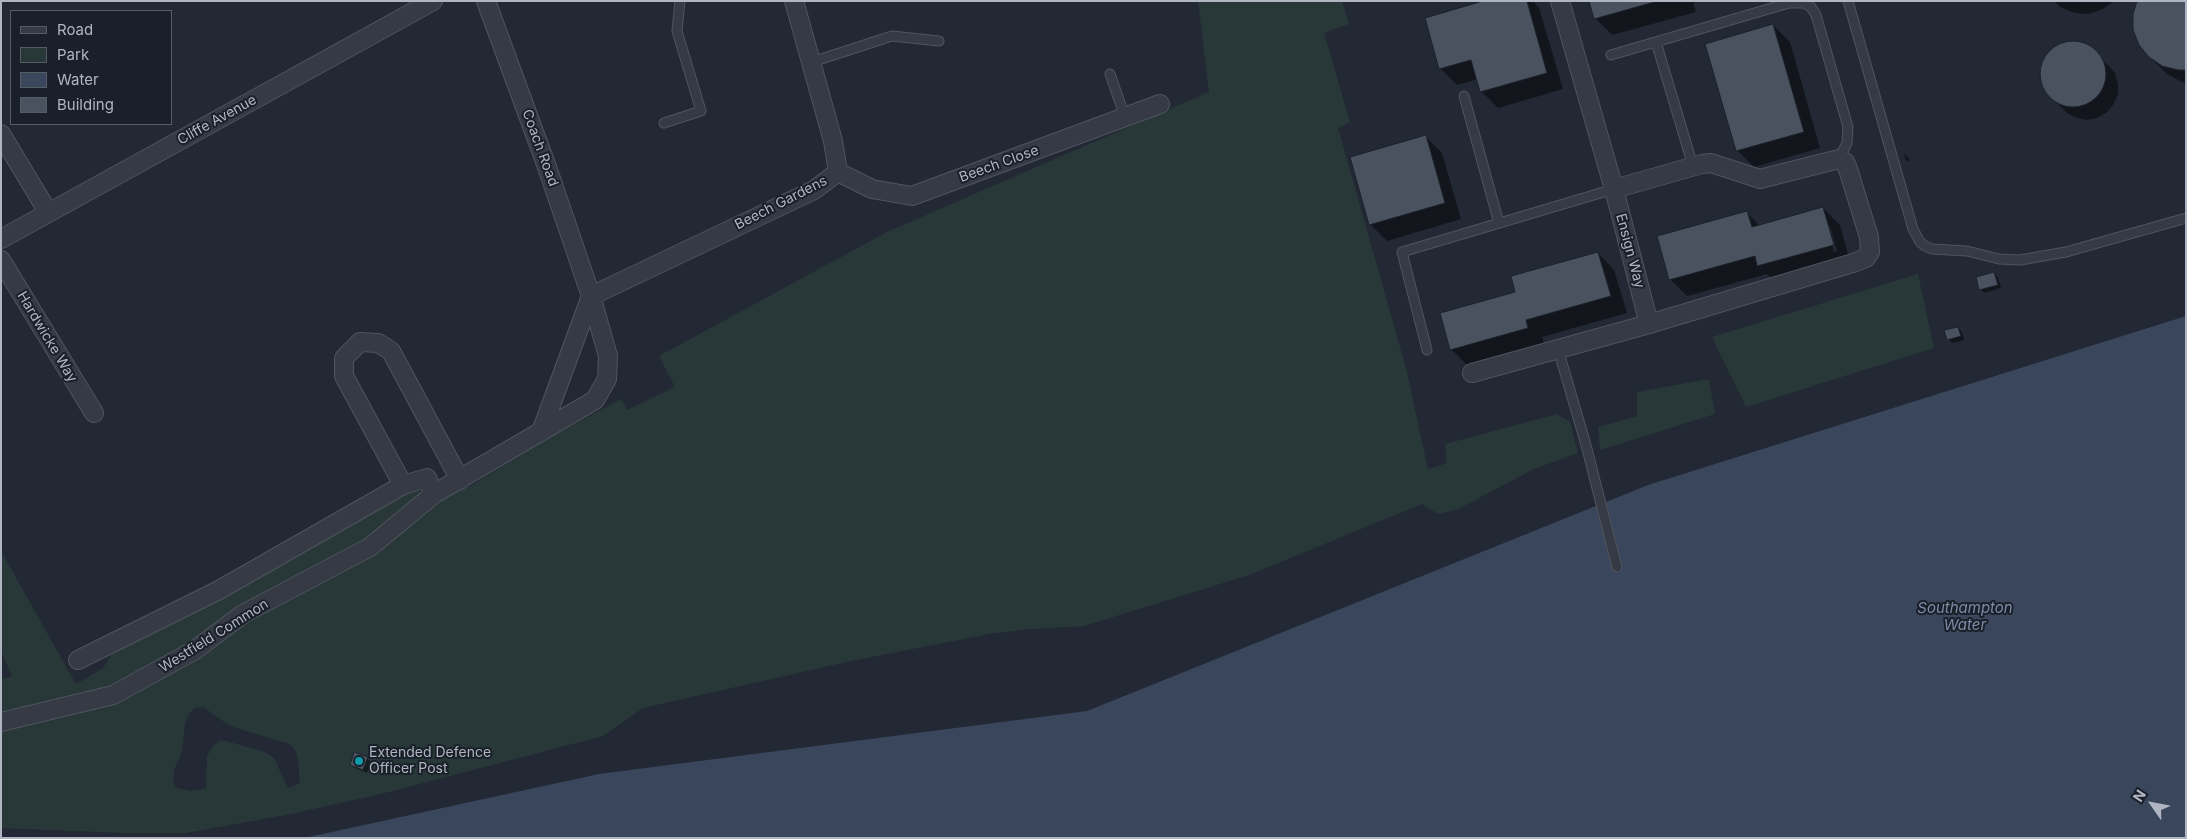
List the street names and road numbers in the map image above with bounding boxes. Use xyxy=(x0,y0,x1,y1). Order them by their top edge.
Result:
street label: Cliffe Avenue xyxy=(175,91,259,149)
street label: Coach Road xyxy=(518,107,562,189)
street label: Beech Close xyxy=(957,142,1041,186)
street label: Beech Gardens xyxy=(732,172,830,234)
street label: Ensign Way xyxy=(1612,212,1648,290)
street label: Hardwicke Way xyxy=(13,289,81,385)
street label: Westfield Common xyxy=(156,596,272,676)

